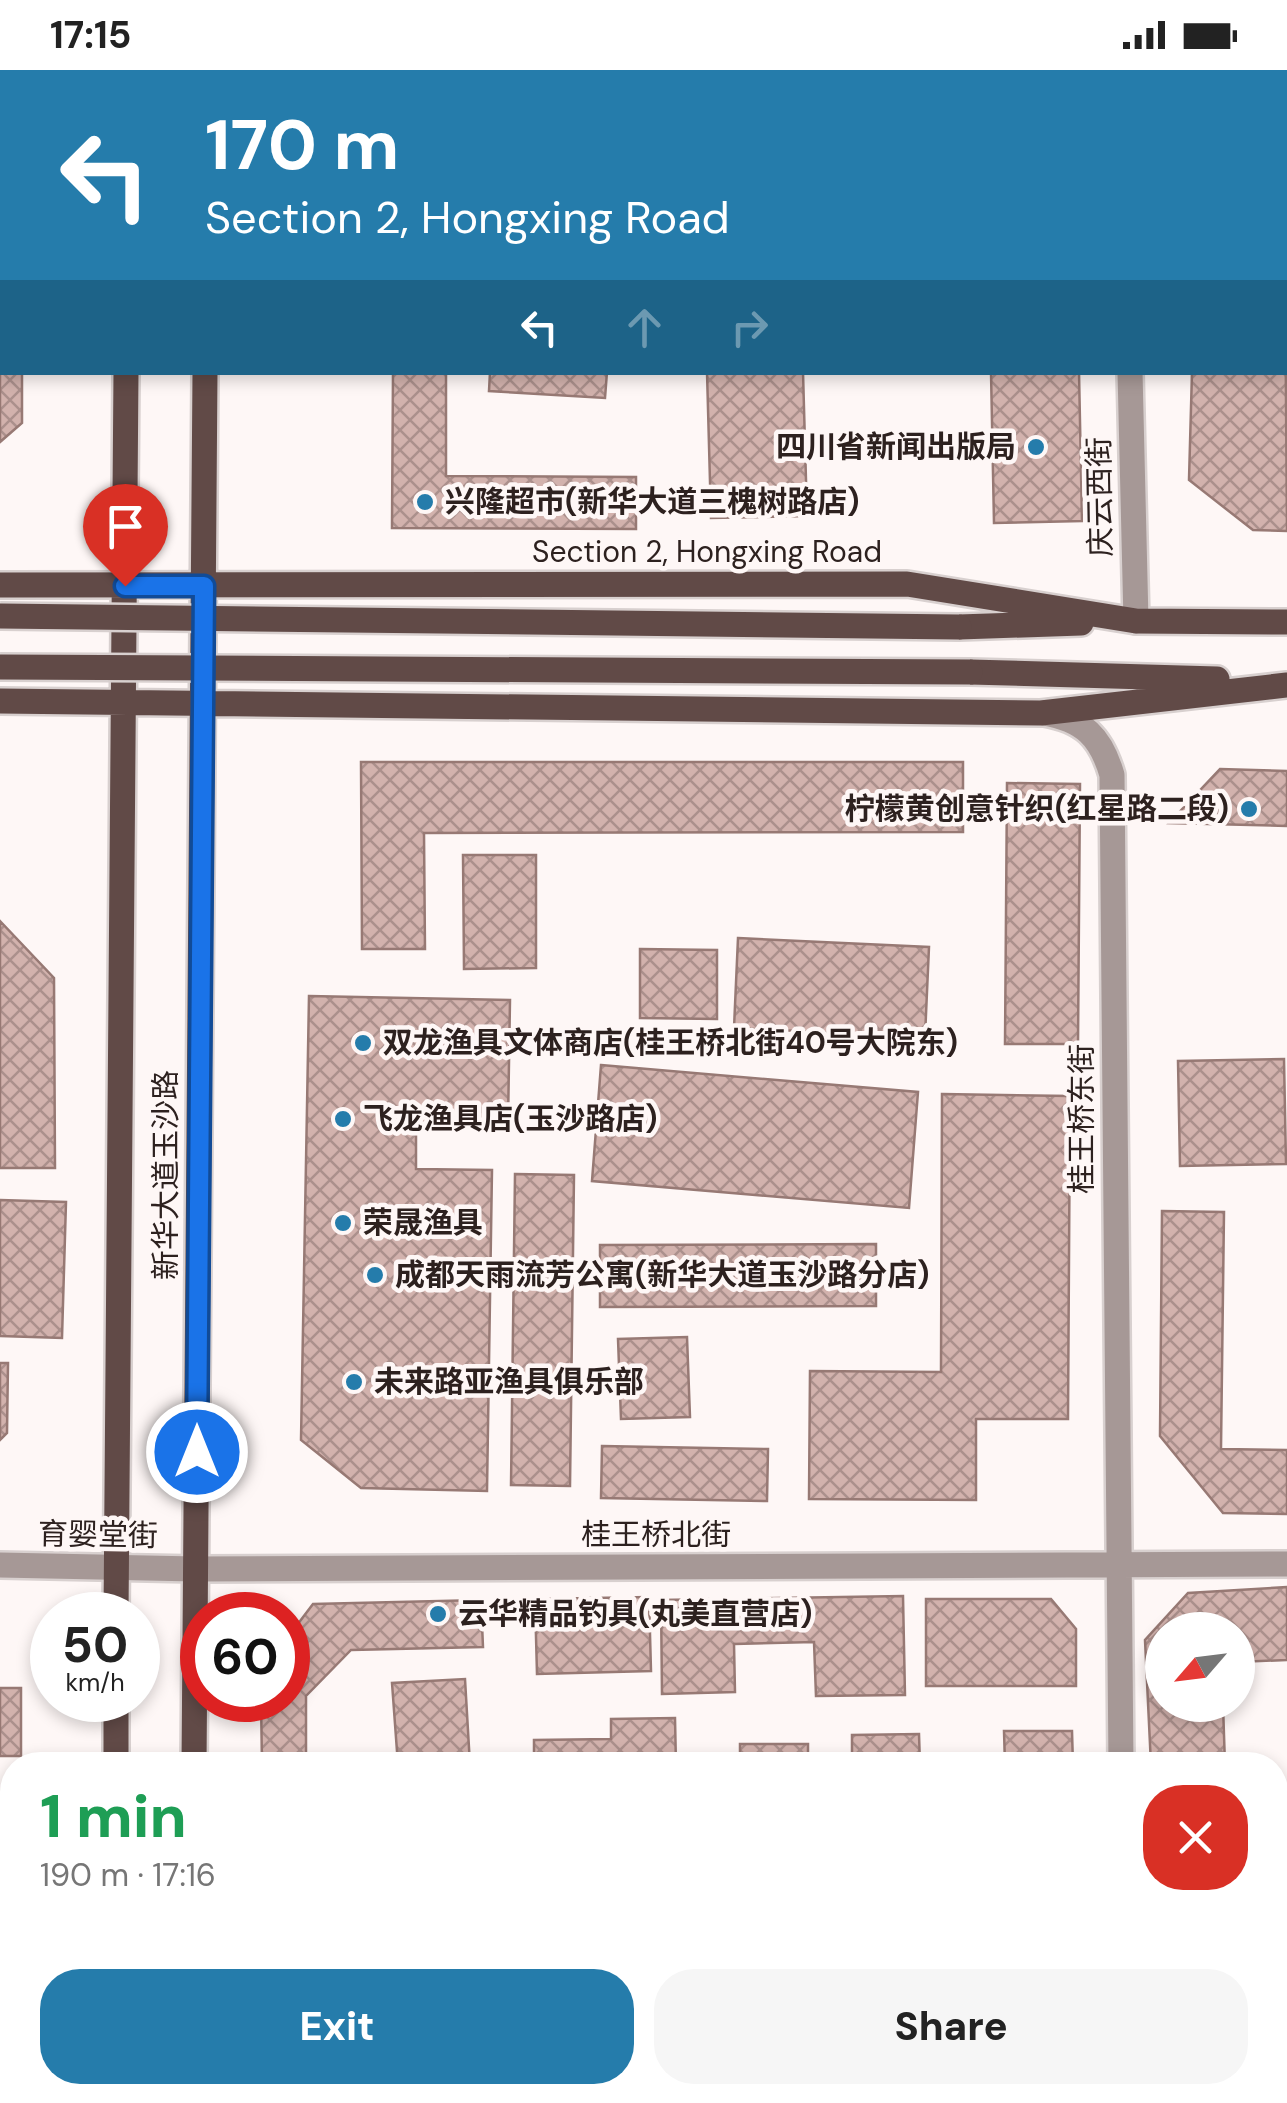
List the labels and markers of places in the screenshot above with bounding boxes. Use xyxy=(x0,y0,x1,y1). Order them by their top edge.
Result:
place label: 四川省新闻出版局 xyxy=(776,427,1016,466)
marker: 四川省新闻出版局 xyxy=(1025,436,1047,458)
place label: 兴隆超市(新华大道三槐树路店) xyxy=(445,482,859,521)
pin xyxy=(83,484,168,587)
marker: 兴隆超市(新华大道三槐树路店) xyxy=(414,491,436,513)
place label: 柠檬黄创意针织(红星路二段) xyxy=(845,789,1229,828)
marker: 柠檬黄创意针织(红星路二段) xyxy=(1238,798,1260,820)
place label: 双龙渔具文体商店(桂王桥北街40号大院东) xyxy=(383,1023,958,1062)
marker: 双龙渔具文体商店(桂王桥北街40号大院东) xyxy=(352,1032,374,1054)
place label: 飞龙渔具店(玉沙路店) xyxy=(363,1099,657,1138)
marker: 飞龙渔具店(玉沙路店) xyxy=(332,1108,354,1130)
place label: 荣晟渔具 xyxy=(363,1203,483,1242)
marker: 荣晟渔具 xyxy=(332,1212,354,1234)
place label: 成都天雨流芳公寓(新华大道玉沙路分店) xyxy=(395,1255,929,1294)
marker: 成都天雨流芳公寓(新华大道玉沙路分店) xyxy=(364,1264,386,1286)
place label: 未来路亚渔具俱乐部 xyxy=(374,1362,644,1401)
marker: 未来路亚渔具俱乐部 xyxy=(343,1371,365,1393)
place label: 云华精品钓具(丸美直营店) xyxy=(458,1594,812,1633)
marker: 云华精品钓具(丸美直营店) xyxy=(427,1603,449,1625)

